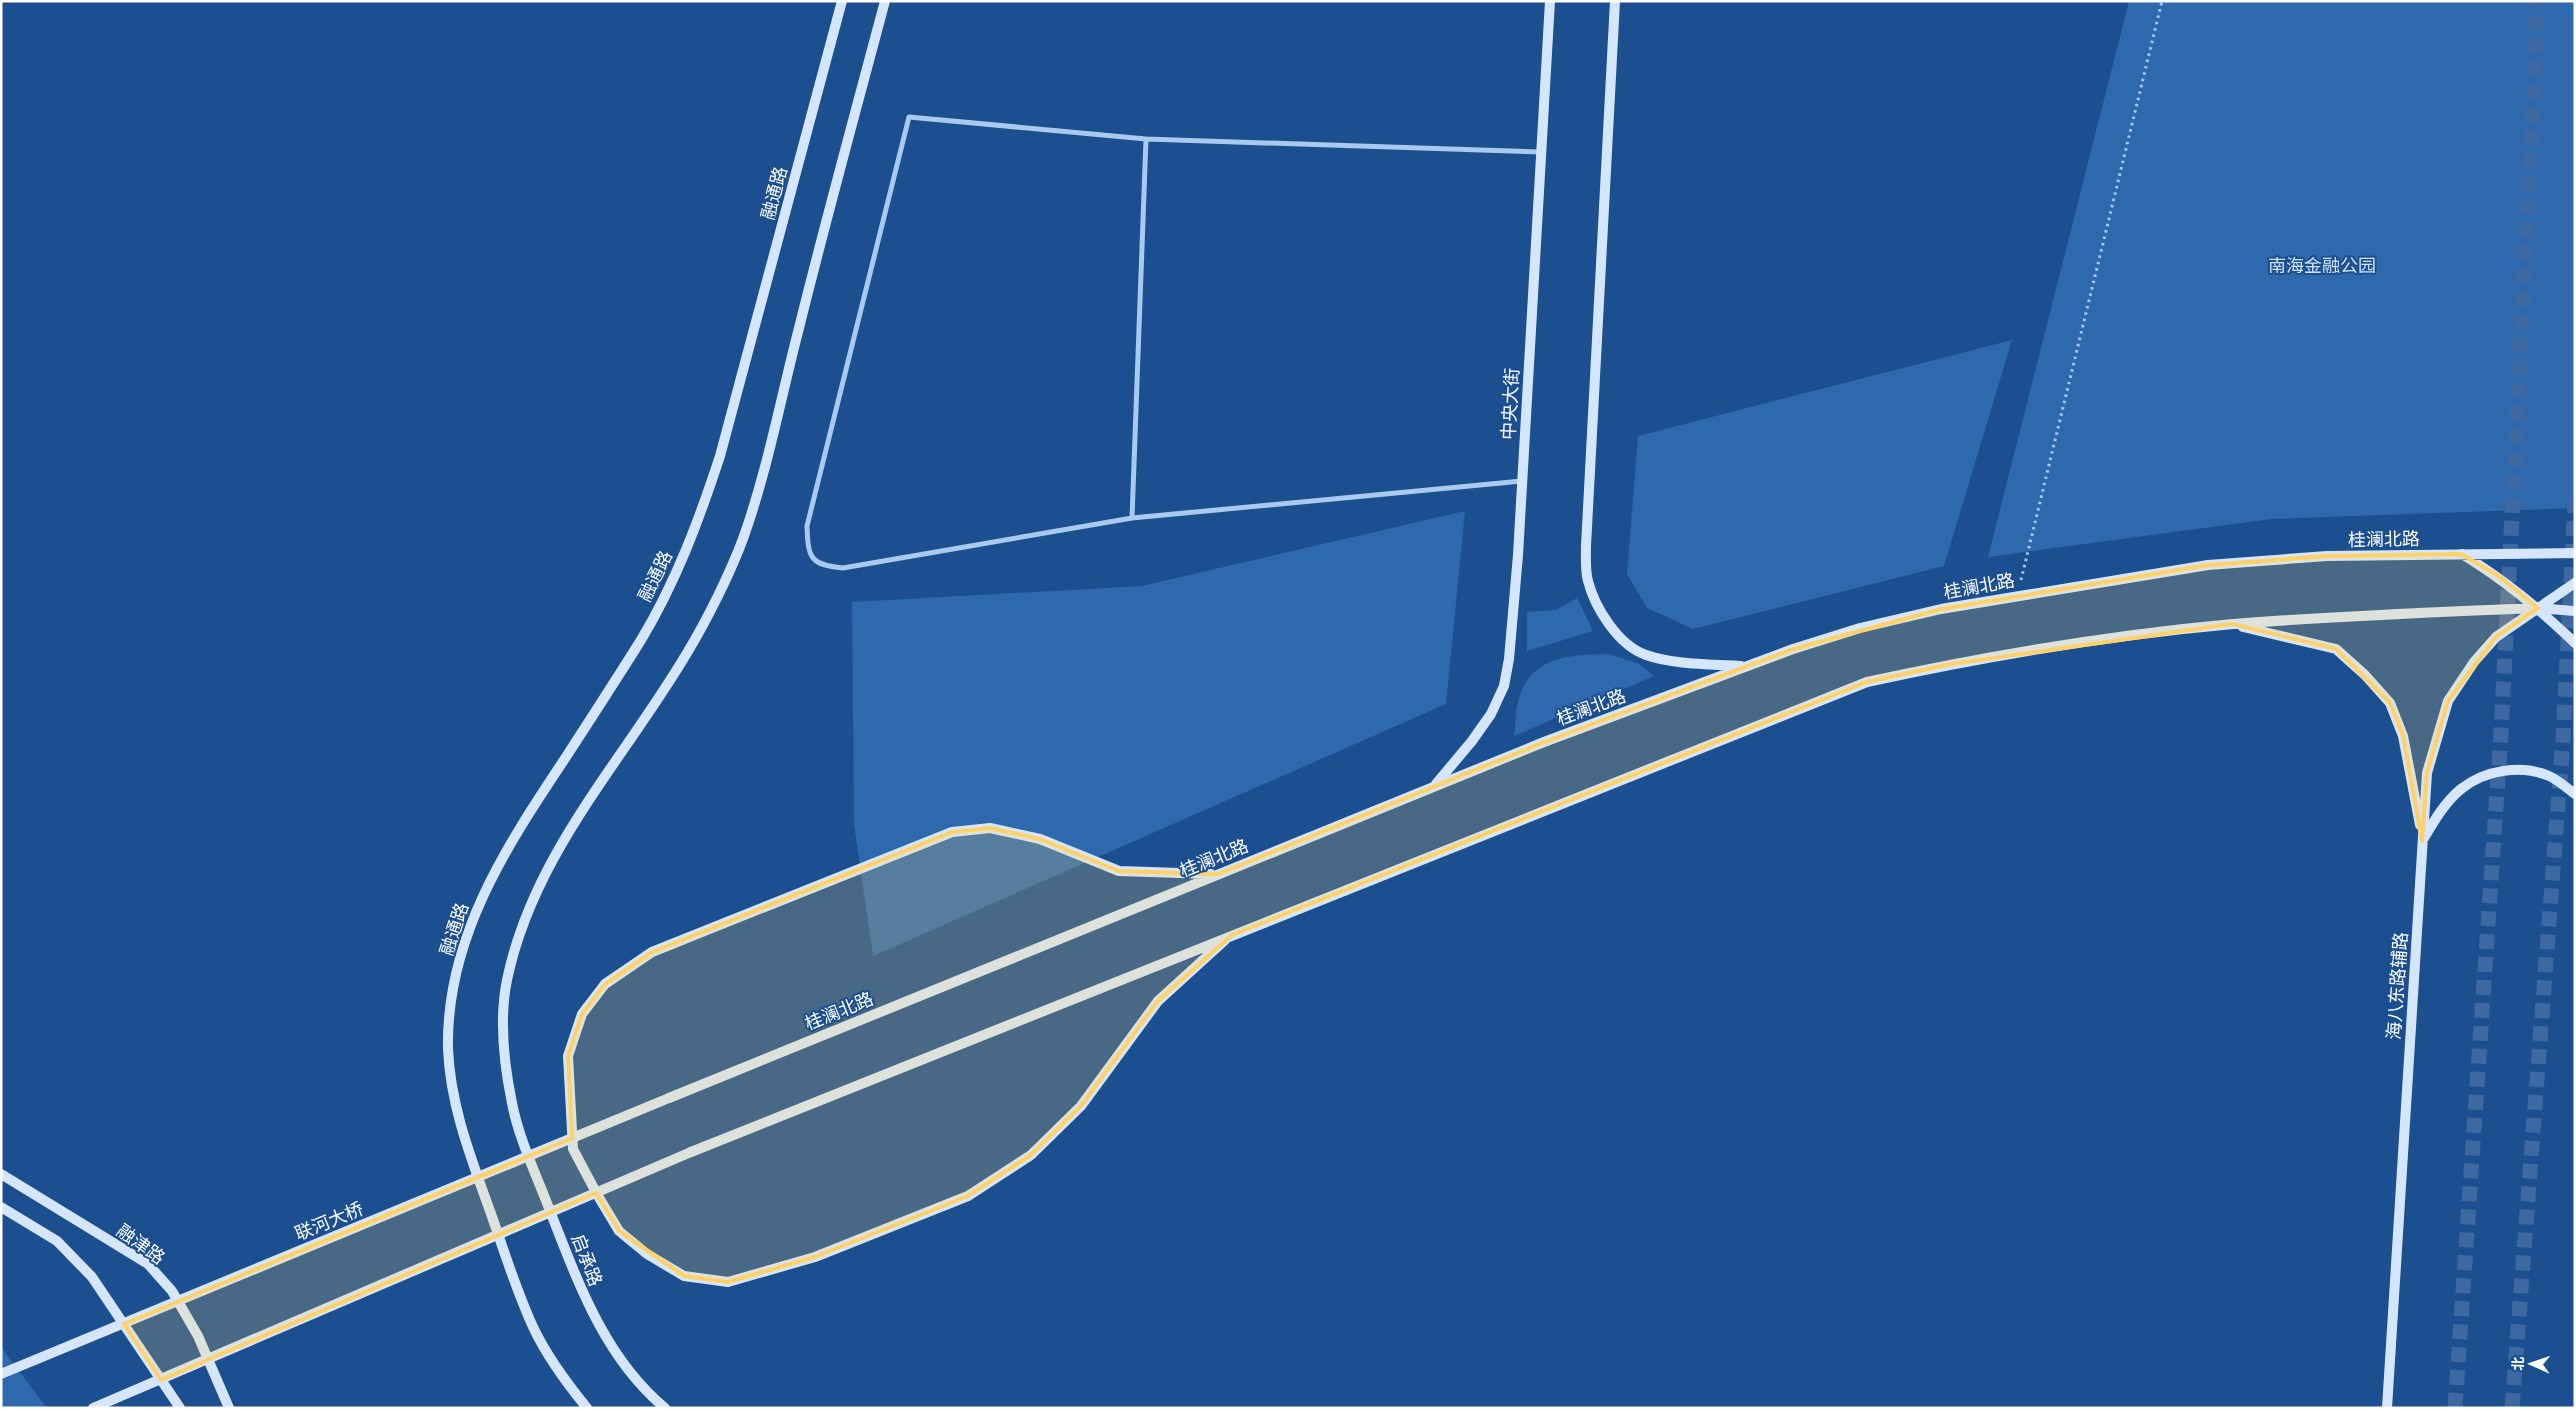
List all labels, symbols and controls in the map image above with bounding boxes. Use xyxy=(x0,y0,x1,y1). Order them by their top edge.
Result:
street label: 融通路 xyxy=(757,164,791,222)
park label: 南海金融公园 xyxy=(2268,255,2376,276)
street label: 中央大街 xyxy=(1498,367,1522,441)
street label: 桂澜北路 xyxy=(2348,528,2420,550)
street label: 融通路 xyxy=(634,547,676,605)
street label: 桂澜北路 xyxy=(1942,569,2016,603)
street label: 桂澜北路 xyxy=(1554,685,1628,729)
street label: 桂澜北路 xyxy=(1177,835,1251,881)
street label: 融通路 xyxy=(436,900,472,958)
street label: 海八东路辅路 xyxy=(2383,931,2411,1041)
street label: 桂澜北路 xyxy=(802,988,876,1034)
street label: 联河大桥 xyxy=(292,1198,366,1244)
street label: 融津路 xyxy=(113,1220,169,1268)
street label: 启承路 xyxy=(568,1231,606,1289)
north arrow xyxy=(2506,1339,2556,1389)
text: 北 xyxy=(2510,1356,2526,1371)

